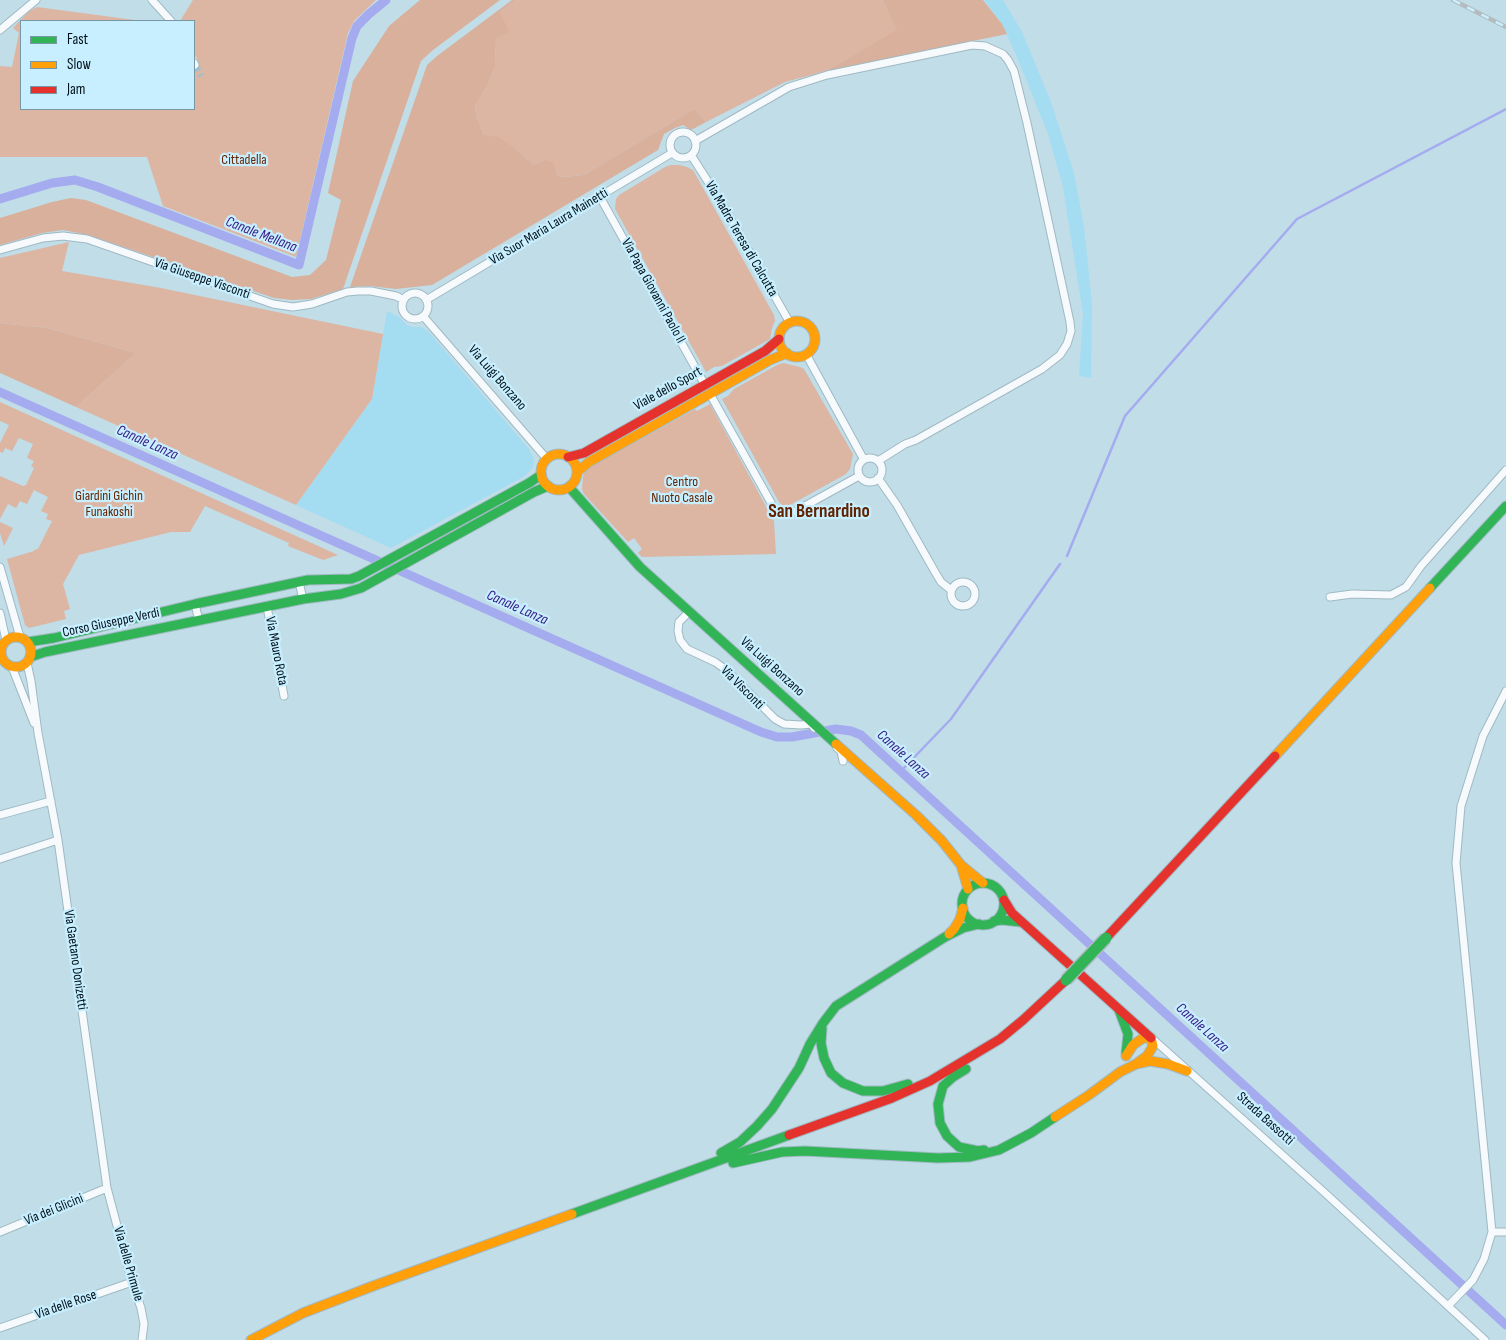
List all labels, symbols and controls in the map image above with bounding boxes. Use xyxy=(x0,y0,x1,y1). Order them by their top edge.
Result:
legend xyxy=(20,20,195,110)
text: Fast xyxy=(67,30,88,49)
text: Slow xyxy=(67,55,91,74)
text: Jam xyxy=(67,80,85,99)
park label: Cittadella xyxy=(221,152,267,168)
street label: Via Madre Teresa di Calcutta xyxy=(701,178,781,300)
street label: Via Suor Maria Laura Mainetti xyxy=(487,185,611,269)
water label: Canale Mellana xyxy=(223,213,299,257)
street label: Via Papa Giovanni Paolo II xyxy=(617,236,689,346)
street label: Via Giuseppe Visconti xyxy=(152,255,252,303)
street label: Via Luigi Bonzano xyxy=(464,342,530,414)
street label: Viale dello Sport xyxy=(631,363,705,415)
water label: Canale Lanza xyxy=(114,422,180,464)
park label: Centro Nuoto Casale xyxy=(651,474,713,507)
park label: Giardini Gichin Funakoshi xyxy=(75,488,143,520)
district label: San Bernardino xyxy=(768,501,870,523)
water label: Canale Lanza xyxy=(484,587,550,629)
street label: Corso Giuseppe Verdi xyxy=(61,605,161,641)
street label: Via Mauro Rota xyxy=(261,615,291,687)
street label: Via Luigi Bonzano xyxy=(736,634,808,700)
street label: Via Visconti xyxy=(717,663,767,713)
water label: Canale Lanza xyxy=(873,727,933,783)
street label: Via Gaetano Donizetti xyxy=(60,909,90,1011)
water label: Canale Lanza xyxy=(1172,1000,1232,1056)
street label: Strada Bassotti xyxy=(1233,1089,1297,1149)
street label: Via dei Glicini xyxy=(22,1191,86,1229)
street label: Via delle Primule xyxy=(109,1225,147,1303)
street label: Via delle Rose xyxy=(33,1287,99,1323)

